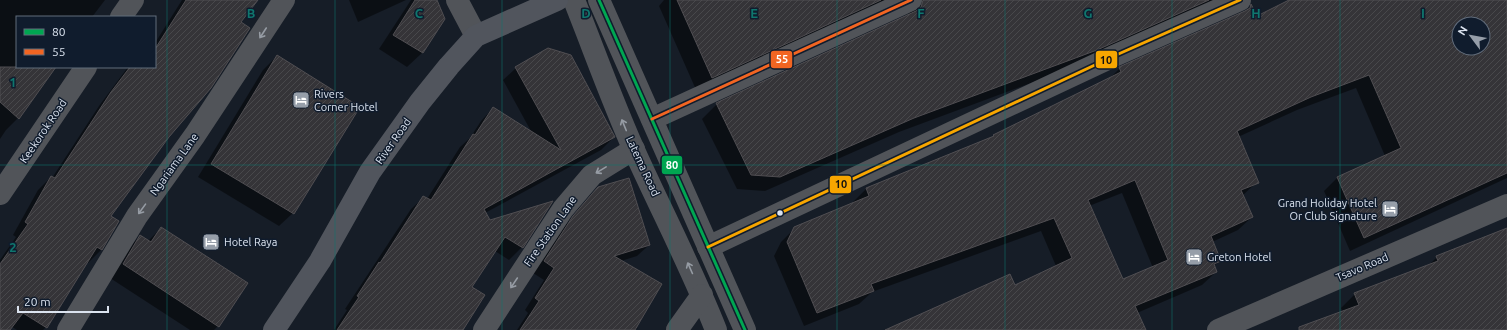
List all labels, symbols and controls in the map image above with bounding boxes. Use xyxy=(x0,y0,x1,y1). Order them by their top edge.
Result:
text: B xyxy=(247,6,256,20)
text: C xyxy=(415,6,424,20)
text: D xyxy=(581,6,591,20)
text: E xyxy=(750,6,758,20)
text: F xyxy=(917,6,925,20)
text: G xyxy=(1084,6,1093,20)
text: H xyxy=(1251,6,1261,20)
text: I xyxy=(1421,6,1425,20)
legend xyxy=(16,16,156,68)
north arrow xyxy=(1451,16,1491,56)
text: N xyxy=(1455,24,1470,37)
text: 80 xyxy=(52,25,66,38)
one-way arrow xyxy=(259,27,267,38)
text: 55 xyxy=(52,45,66,58)
line badge: 55 xyxy=(770,50,793,69)
line badge: 10 xyxy=(1095,50,1118,69)
text: 55 xyxy=(776,53,788,65)
text: 10 xyxy=(1100,54,1112,66)
text: 1 xyxy=(9,75,17,89)
place label: Rivers Corner Hotel xyxy=(314,88,378,113)
hotel icon: Rivers Corner Hotel xyxy=(291,90,311,110)
street label: Keekorok Road xyxy=(17,97,69,165)
street label: River Road xyxy=(373,116,413,166)
one-way arrow xyxy=(620,119,628,131)
street label: Ngariama Lane xyxy=(148,131,200,197)
street label: Latema Road xyxy=(624,134,662,198)
line badge: 80 xyxy=(661,155,683,175)
text: 80 xyxy=(666,159,678,171)
one-way arrow xyxy=(595,166,607,174)
line badge: 10 xyxy=(829,175,852,194)
text: 10 xyxy=(835,178,847,190)
street label: Fire Station Lane xyxy=(521,194,579,268)
place label: Grand Holiday Hotel Or Club Signature xyxy=(1278,197,1377,222)
hotel icon: Grand Holiday Hotel Or Club Signature xyxy=(1380,199,1400,219)
one-way arrow xyxy=(138,203,146,214)
unlabelled marker xyxy=(775,208,785,218)
hotel icon: Hotel Raya xyxy=(201,232,221,252)
place label: Hotel Raya xyxy=(224,236,277,248)
text: 2 xyxy=(9,240,17,254)
hotel icon: Greton Hotel xyxy=(1184,247,1204,267)
place label: Greton Hotel xyxy=(1207,251,1272,263)
street label: Tsavo Road xyxy=(1334,251,1390,283)
one-way arrow xyxy=(686,263,693,275)
one-way arrow xyxy=(510,278,518,289)
scale bar xyxy=(18,288,108,314)
text: 20 m xyxy=(24,295,51,308)

